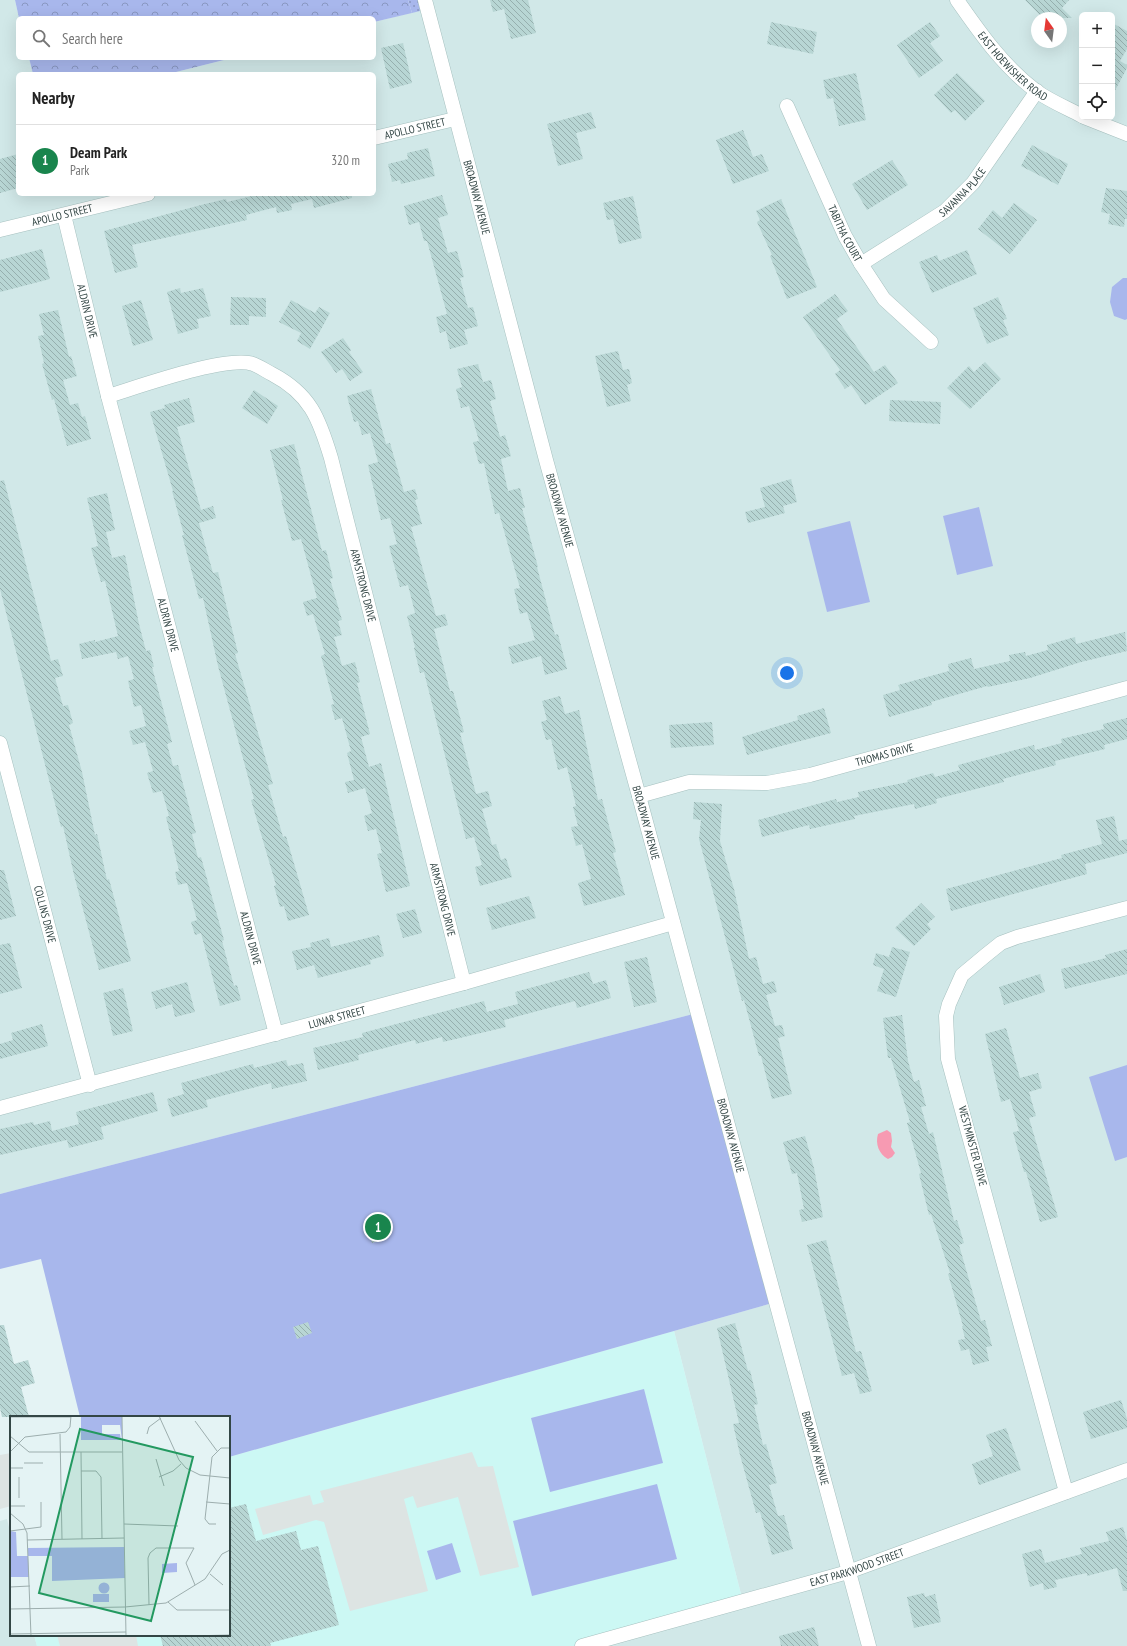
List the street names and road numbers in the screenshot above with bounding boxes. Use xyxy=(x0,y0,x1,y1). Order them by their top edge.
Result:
street label: EAST HOEWISHER ROAD xyxy=(975,29,1050,104)
street label: APOLLO STREET xyxy=(383,114,447,142)
street label: BROADWAY AVENUE xyxy=(460,159,493,236)
street label: SAVANNA PLACE xyxy=(936,164,989,220)
street label: APOLLO STREET xyxy=(30,201,94,229)
street label: TABITHA COURT xyxy=(825,203,865,264)
street label: ALDRIN DRIVE xyxy=(74,283,101,340)
street label: BROADWAY AVENUE xyxy=(543,472,577,549)
street label: ARMSTRONG DRIVE xyxy=(347,547,379,624)
street label: ALDRIN DRIVE xyxy=(154,596,182,654)
street label: THOMAS DRIVE xyxy=(854,740,915,769)
street label: BROADWAY AVENUE xyxy=(629,784,663,862)
street label: ARMSTRONG DRIVE xyxy=(427,861,459,938)
street label: COLLINS DRIVE xyxy=(31,884,59,945)
street label: ALDRIN DRIVE xyxy=(237,910,265,967)
street label: LUNAR STREET xyxy=(307,1003,367,1032)
street label: BROADWAY AVENUE xyxy=(714,1097,748,1174)
street label: WESTMINSTER DRIVE xyxy=(956,1104,991,1188)
street label: BROADWAY AVENUE xyxy=(799,1410,832,1487)
street label: EAST PARKWOOD STREET xyxy=(808,1545,906,1589)

